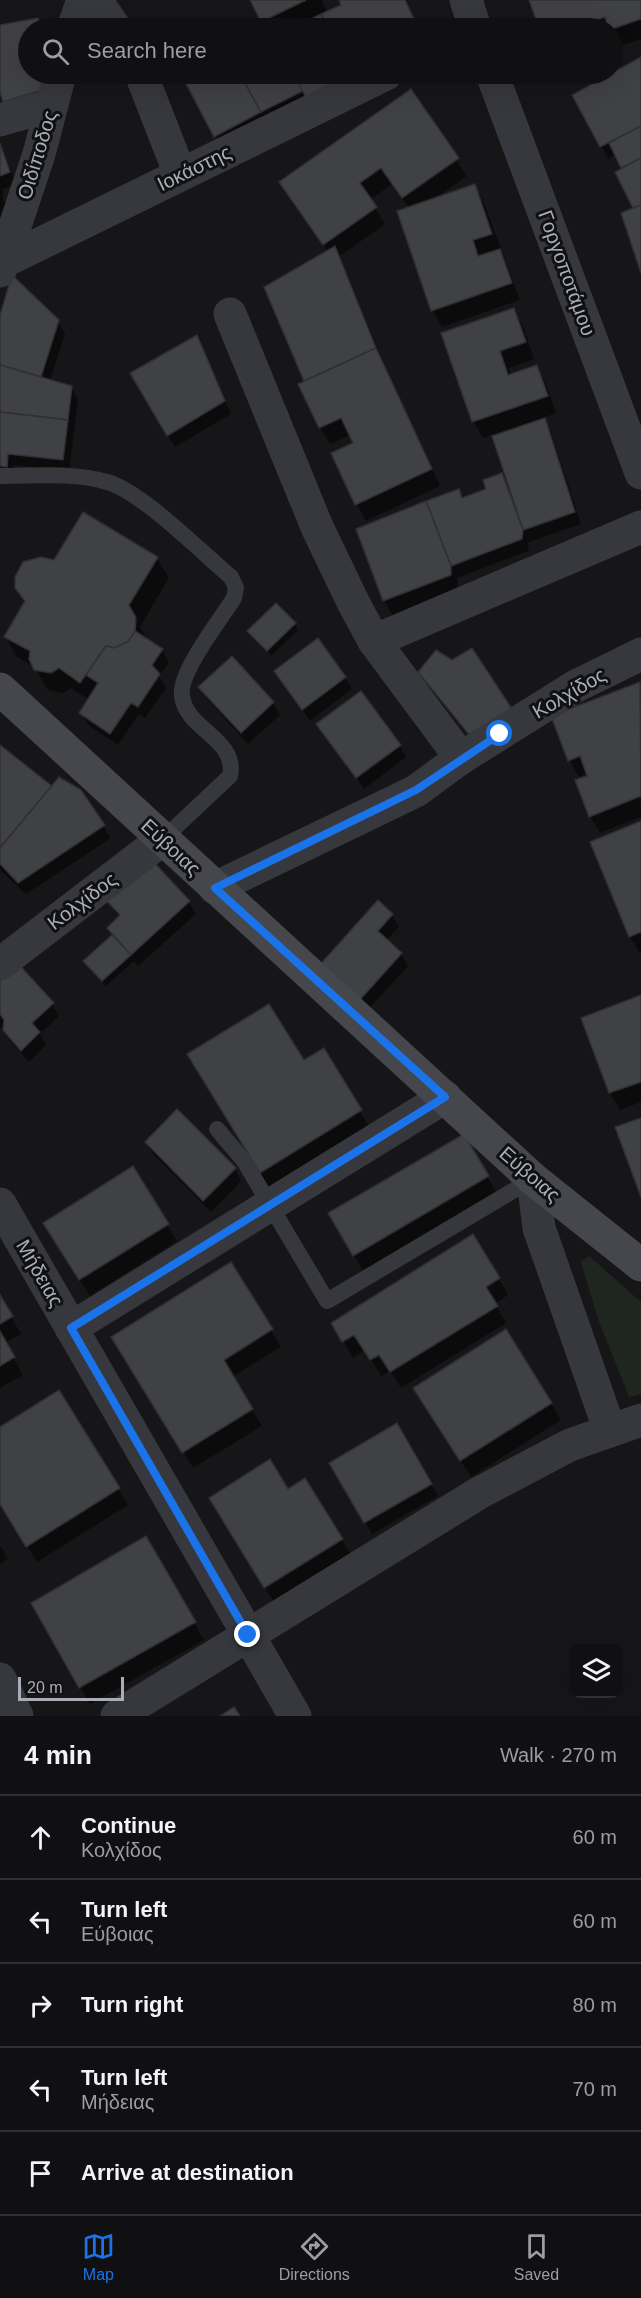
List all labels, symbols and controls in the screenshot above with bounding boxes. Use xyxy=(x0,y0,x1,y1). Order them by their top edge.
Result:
search box xyxy=(18,18,623,84)
icon: search xyxy=(39,35,72,68)
text: Search here xyxy=(87,38,207,63)
street label: Οιδίποδος xyxy=(13,107,61,202)
street label: Ιοκάστης xyxy=(154,141,235,195)
street label: Γοργοποτάμου xyxy=(534,207,600,339)
street label: Κολχίδος xyxy=(529,663,610,723)
route start xyxy=(486,720,512,746)
street label: Εύβοιας xyxy=(137,814,205,880)
street label: Κολχίδος xyxy=(43,868,121,934)
street label: Εύβοιας xyxy=(495,1142,565,1206)
street label: Μήδειας xyxy=(12,1236,68,1311)
route end xyxy=(234,1621,260,1647)
map controls xyxy=(569,1644,623,1698)
button: layers xyxy=(569,1644,623,1698)
scale bar xyxy=(18,1674,124,1702)
text: 20 m xyxy=(27,1679,63,1696)
text: 4 min xyxy=(24,1740,92,1770)
text: Walk · 270 m xyxy=(500,1744,617,1766)
text: Continue xyxy=(81,1813,176,1838)
icon: ahead xyxy=(24,1821,57,1854)
text: 60 m xyxy=(573,1826,617,1848)
text: Κολχίδος xyxy=(81,1839,162,1861)
text: Turn left xyxy=(81,1897,167,1922)
icon: left xyxy=(24,1905,57,1938)
text: 60 m xyxy=(573,1910,617,1932)
text: Εύβοιας xyxy=(81,1923,154,1945)
icon: right xyxy=(24,1989,57,2022)
text: Turn right xyxy=(81,1992,183,2017)
text: 80 m xyxy=(573,1994,617,2016)
text: Turn left xyxy=(81,2065,167,2090)
icon: left xyxy=(24,2073,57,2106)
text: 70 m xyxy=(573,2078,617,2100)
text: Μήδειας xyxy=(81,2091,154,2113)
icon: arrive xyxy=(24,2157,57,2190)
text: Arrive at destination xyxy=(81,2160,294,2185)
tab: Map xyxy=(82,2230,115,2284)
tab: Directions xyxy=(279,2230,350,2284)
tab: Saved xyxy=(514,2230,559,2284)

